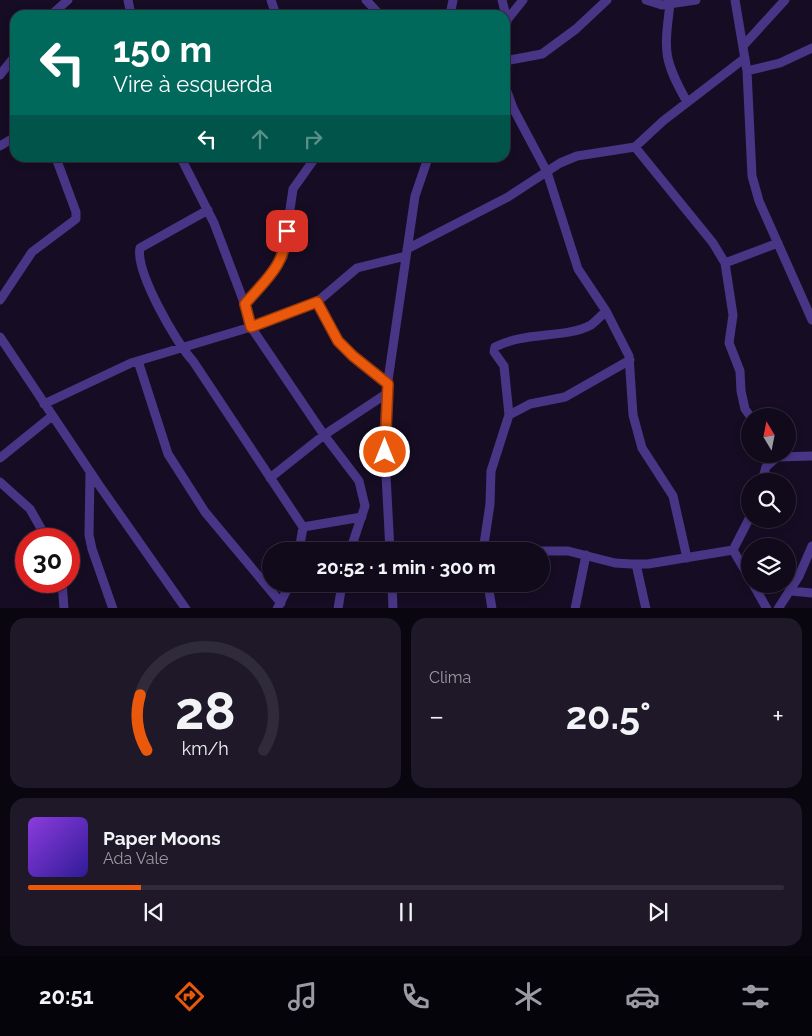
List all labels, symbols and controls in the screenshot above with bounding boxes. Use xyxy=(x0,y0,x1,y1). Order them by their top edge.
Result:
text: 150 m xyxy=(113,29,212,70)
icon: left xyxy=(30,30,95,95)
text: Vire à esquerda xyxy=(113,71,272,97)
icon: left xyxy=(193,125,221,153)
icon: ahead xyxy=(246,125,274,153)
icon: right xyxy=(299,125,327,153)
pin xyxy=(266,210,308,252)
icon: arrive xyxy=(273,217,301,245)
north arrow xyxy=(741,408,796,462)
map controls xyxy=(741,408,796,593)
position arrow xyxy=(358,425,410,477)
button: search xyxy=(741,473,796,528)
speed limit sign: 30 xyxy=(15,528,80,593)
button: layers xyxy=(741,538,796,593)
text: 20:52 · 1 min · 300 m xyxy=(316,556,496,578)
text: Clima xyxy=(429,668,471,687)
text: 28 xyxy=(175,680,236,741)
text: 20.5° xyxy=(566,693,651,738)
text: − xyxy=(429,700,444,733)
text: + xyxy=(772,700,784,733)
text: km/h xyxy=(182,738,229,759)
text: Paper Moons xyxy=(103,827,221,849)
text: Ada Vale xyxy=(103,849,168,868)
icon: previous xyxy=(140,898,168,926)
icon: pause xyxy=(392,898,420,926)
icon: next xyxy=(644,898,672,926)
icon: directions xyxy=(172,979,207,1014)
icon: music xyxy=(285,979,320,1014)
icon: phone xyxy=(398,979,433,1014)
icon: climate xyxy=(511,979,546,1014)
icon: car xyxy=(625,979,660,1014)
icon: filters xyxy=(738,979,773,1014)
text: 20:51 xyxy=(39,983,94,1009)

